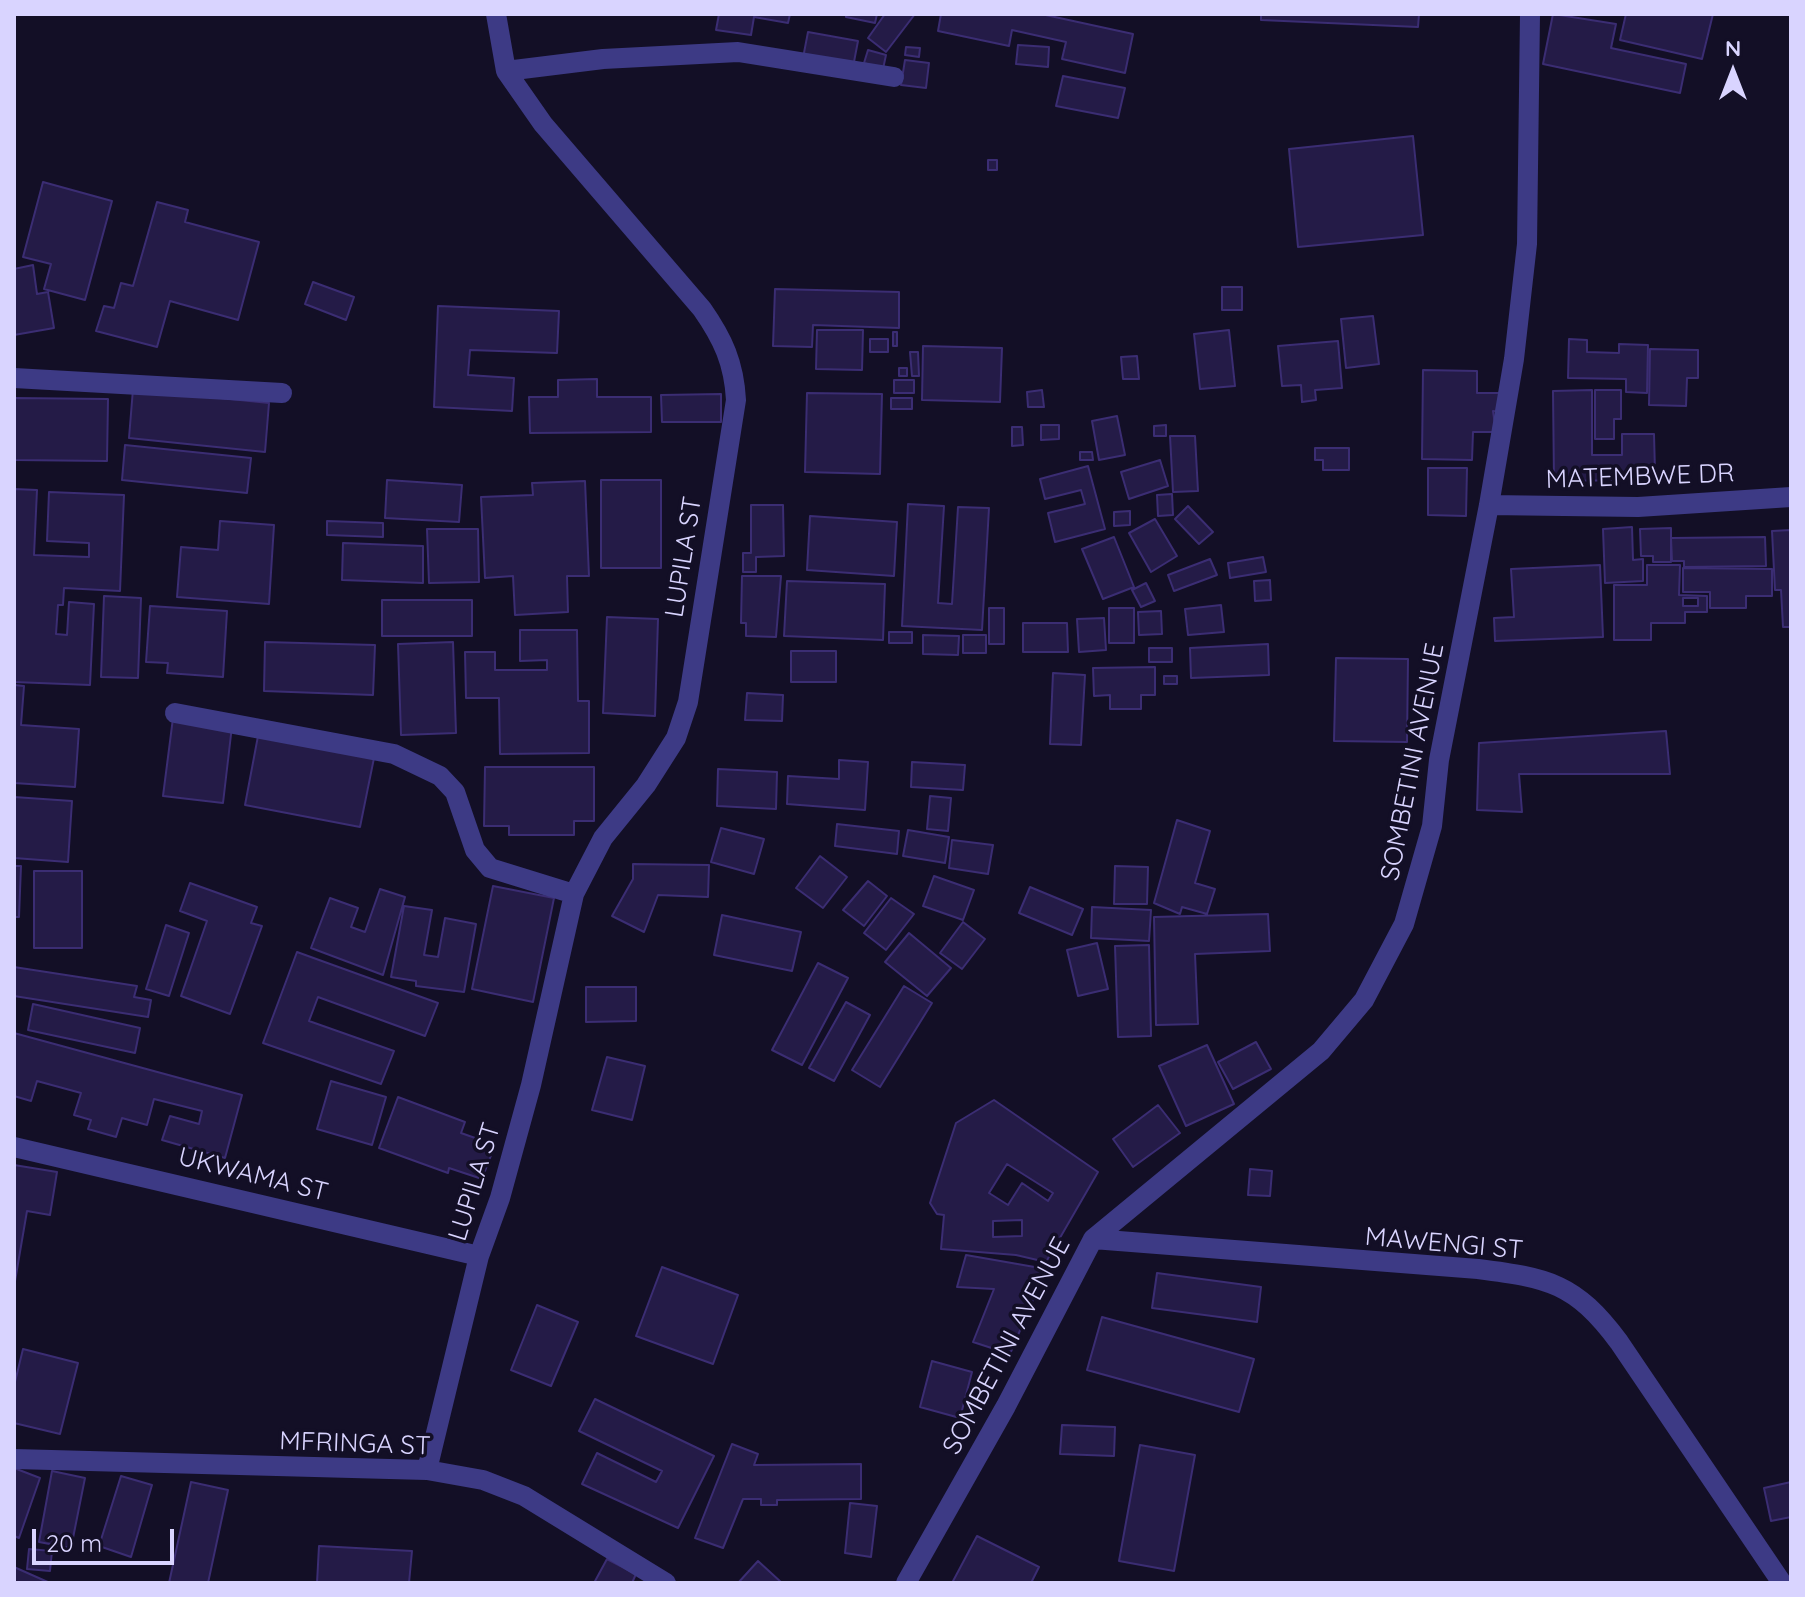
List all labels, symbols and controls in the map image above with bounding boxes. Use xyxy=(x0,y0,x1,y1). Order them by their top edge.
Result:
north arrow xyxy=(1693,32,1773,112)
text: N xyxy=(1725,34,1741,62)
street label: MATEMBWE DR xyxy=(1545,458,1735,496)
street label: LUPILA ST xyxy=(659,494,709,620)
street label: SOMBETINI AVENUE xyxy=(1375,641,1451,883)
street label: LUPILA ST xyxy=(442,1119,508,1245)
street label: UKWAMA ST xyxy=(175,1141,331,1209)
street label: MAWENGI ST xyxy=(1364,1222,1524,1266)
street label: SOMBETINI AVENUE xyxy=(937,1232,1077,1460)
street label: MFRINGA ST xyxy=(279,1426,431,1462)
scale bar xyxy=(36,1513,178,1563)
text: 20 m xyxy=(46,1528,102,1558)

